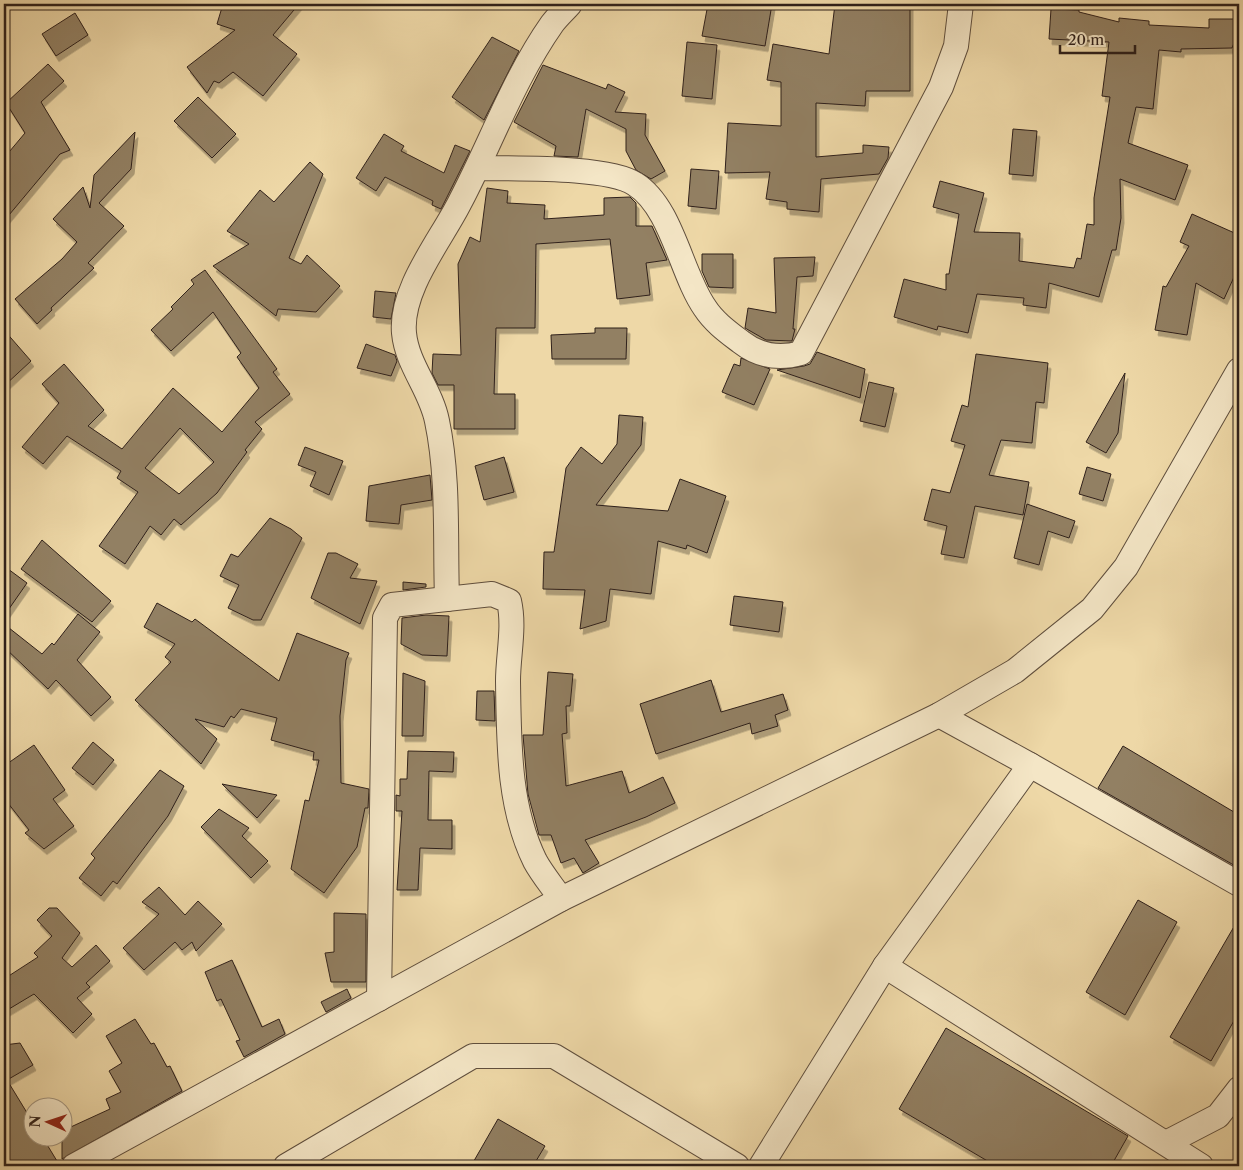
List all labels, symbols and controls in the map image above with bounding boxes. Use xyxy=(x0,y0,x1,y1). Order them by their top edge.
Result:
scale bar xyxy=(1060,22,1136,54)
text: 20 m xyxy=(1068,30,1104,49)
north arrow xyxy=(22,1098,72,1148)
text: N xyxy=(26,1115,44,1128)

